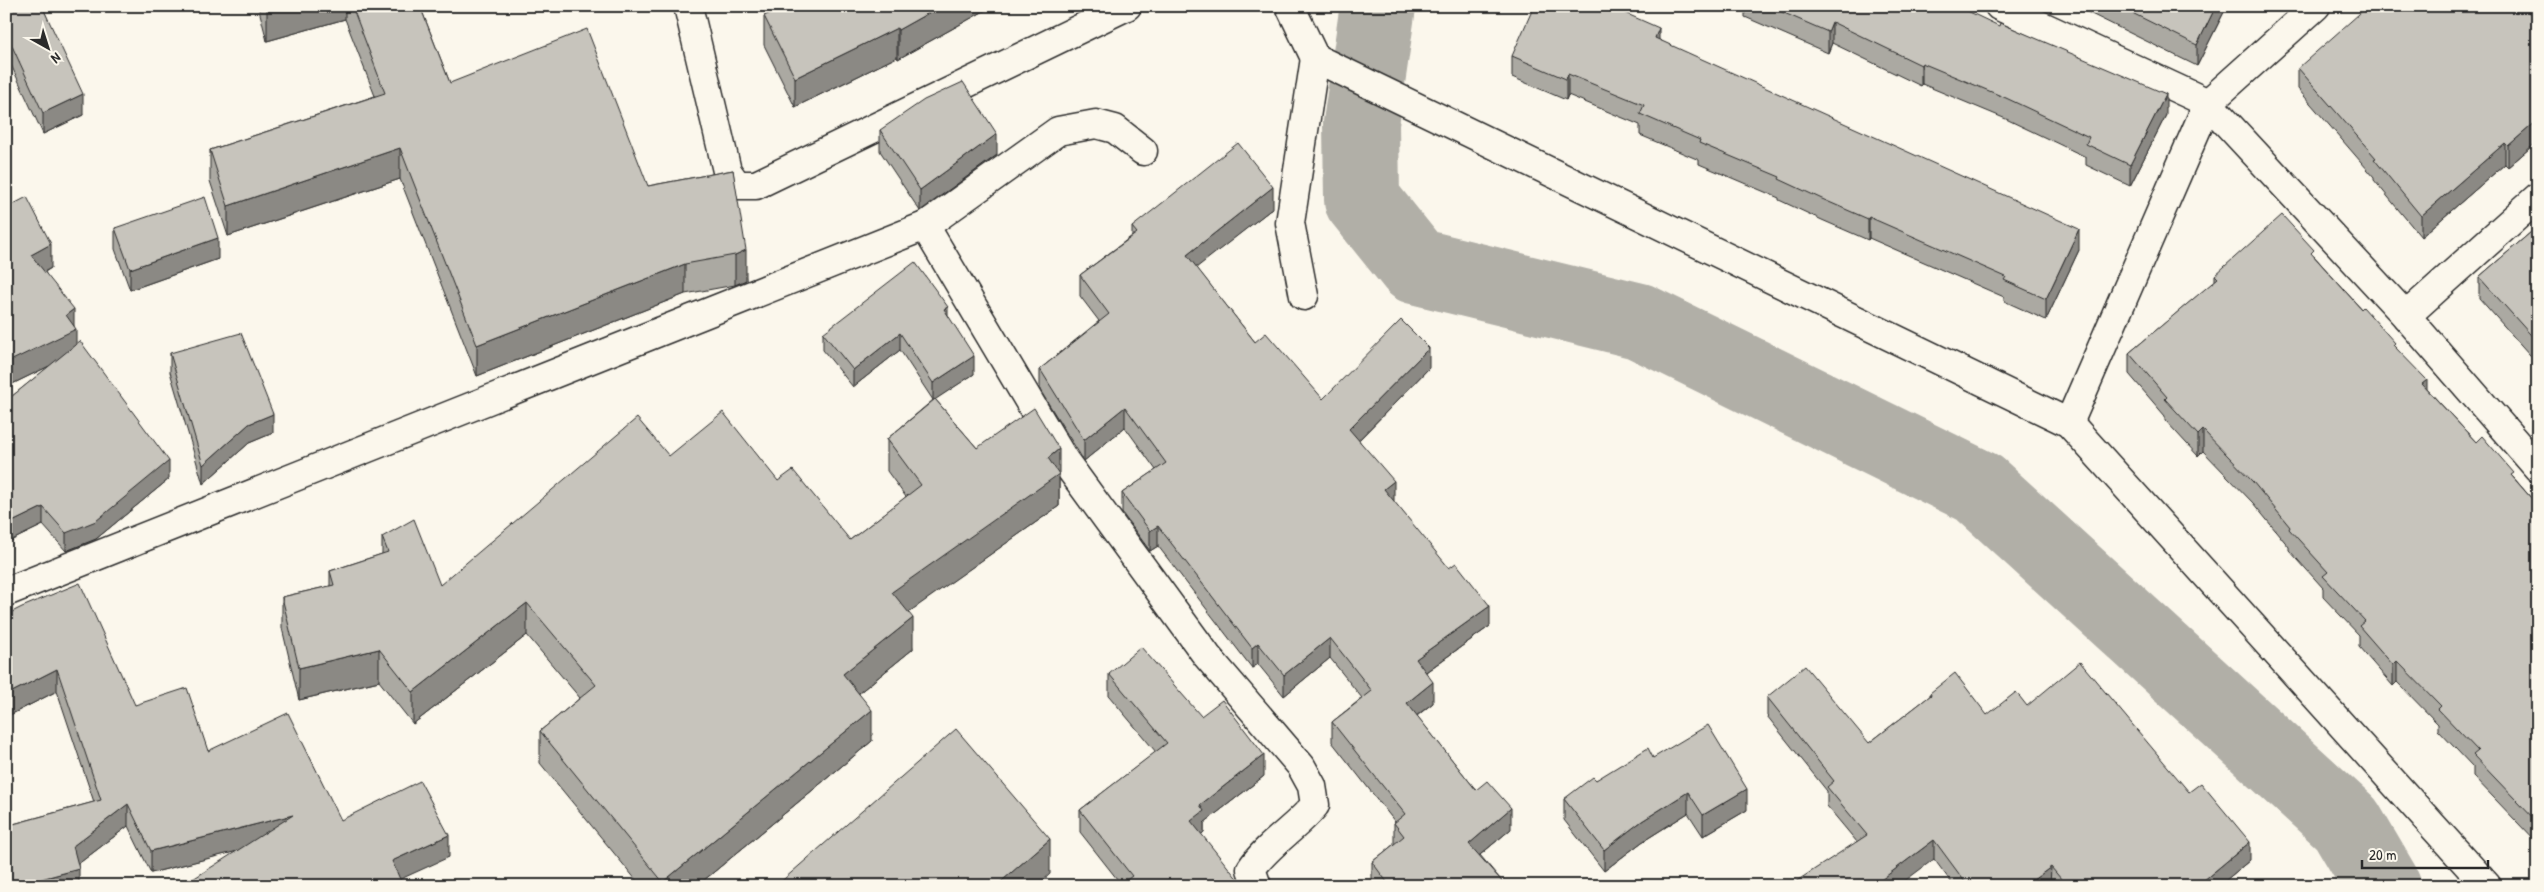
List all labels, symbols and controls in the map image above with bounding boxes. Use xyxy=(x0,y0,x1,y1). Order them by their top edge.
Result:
north arrow xyxy=(22,22,72,72)
text: N xyxy=(47,49,65,69)
scale bar xyxy=(2362,837,2488,869)
text: 20 m xyxy=(2369,844,2396,865)

